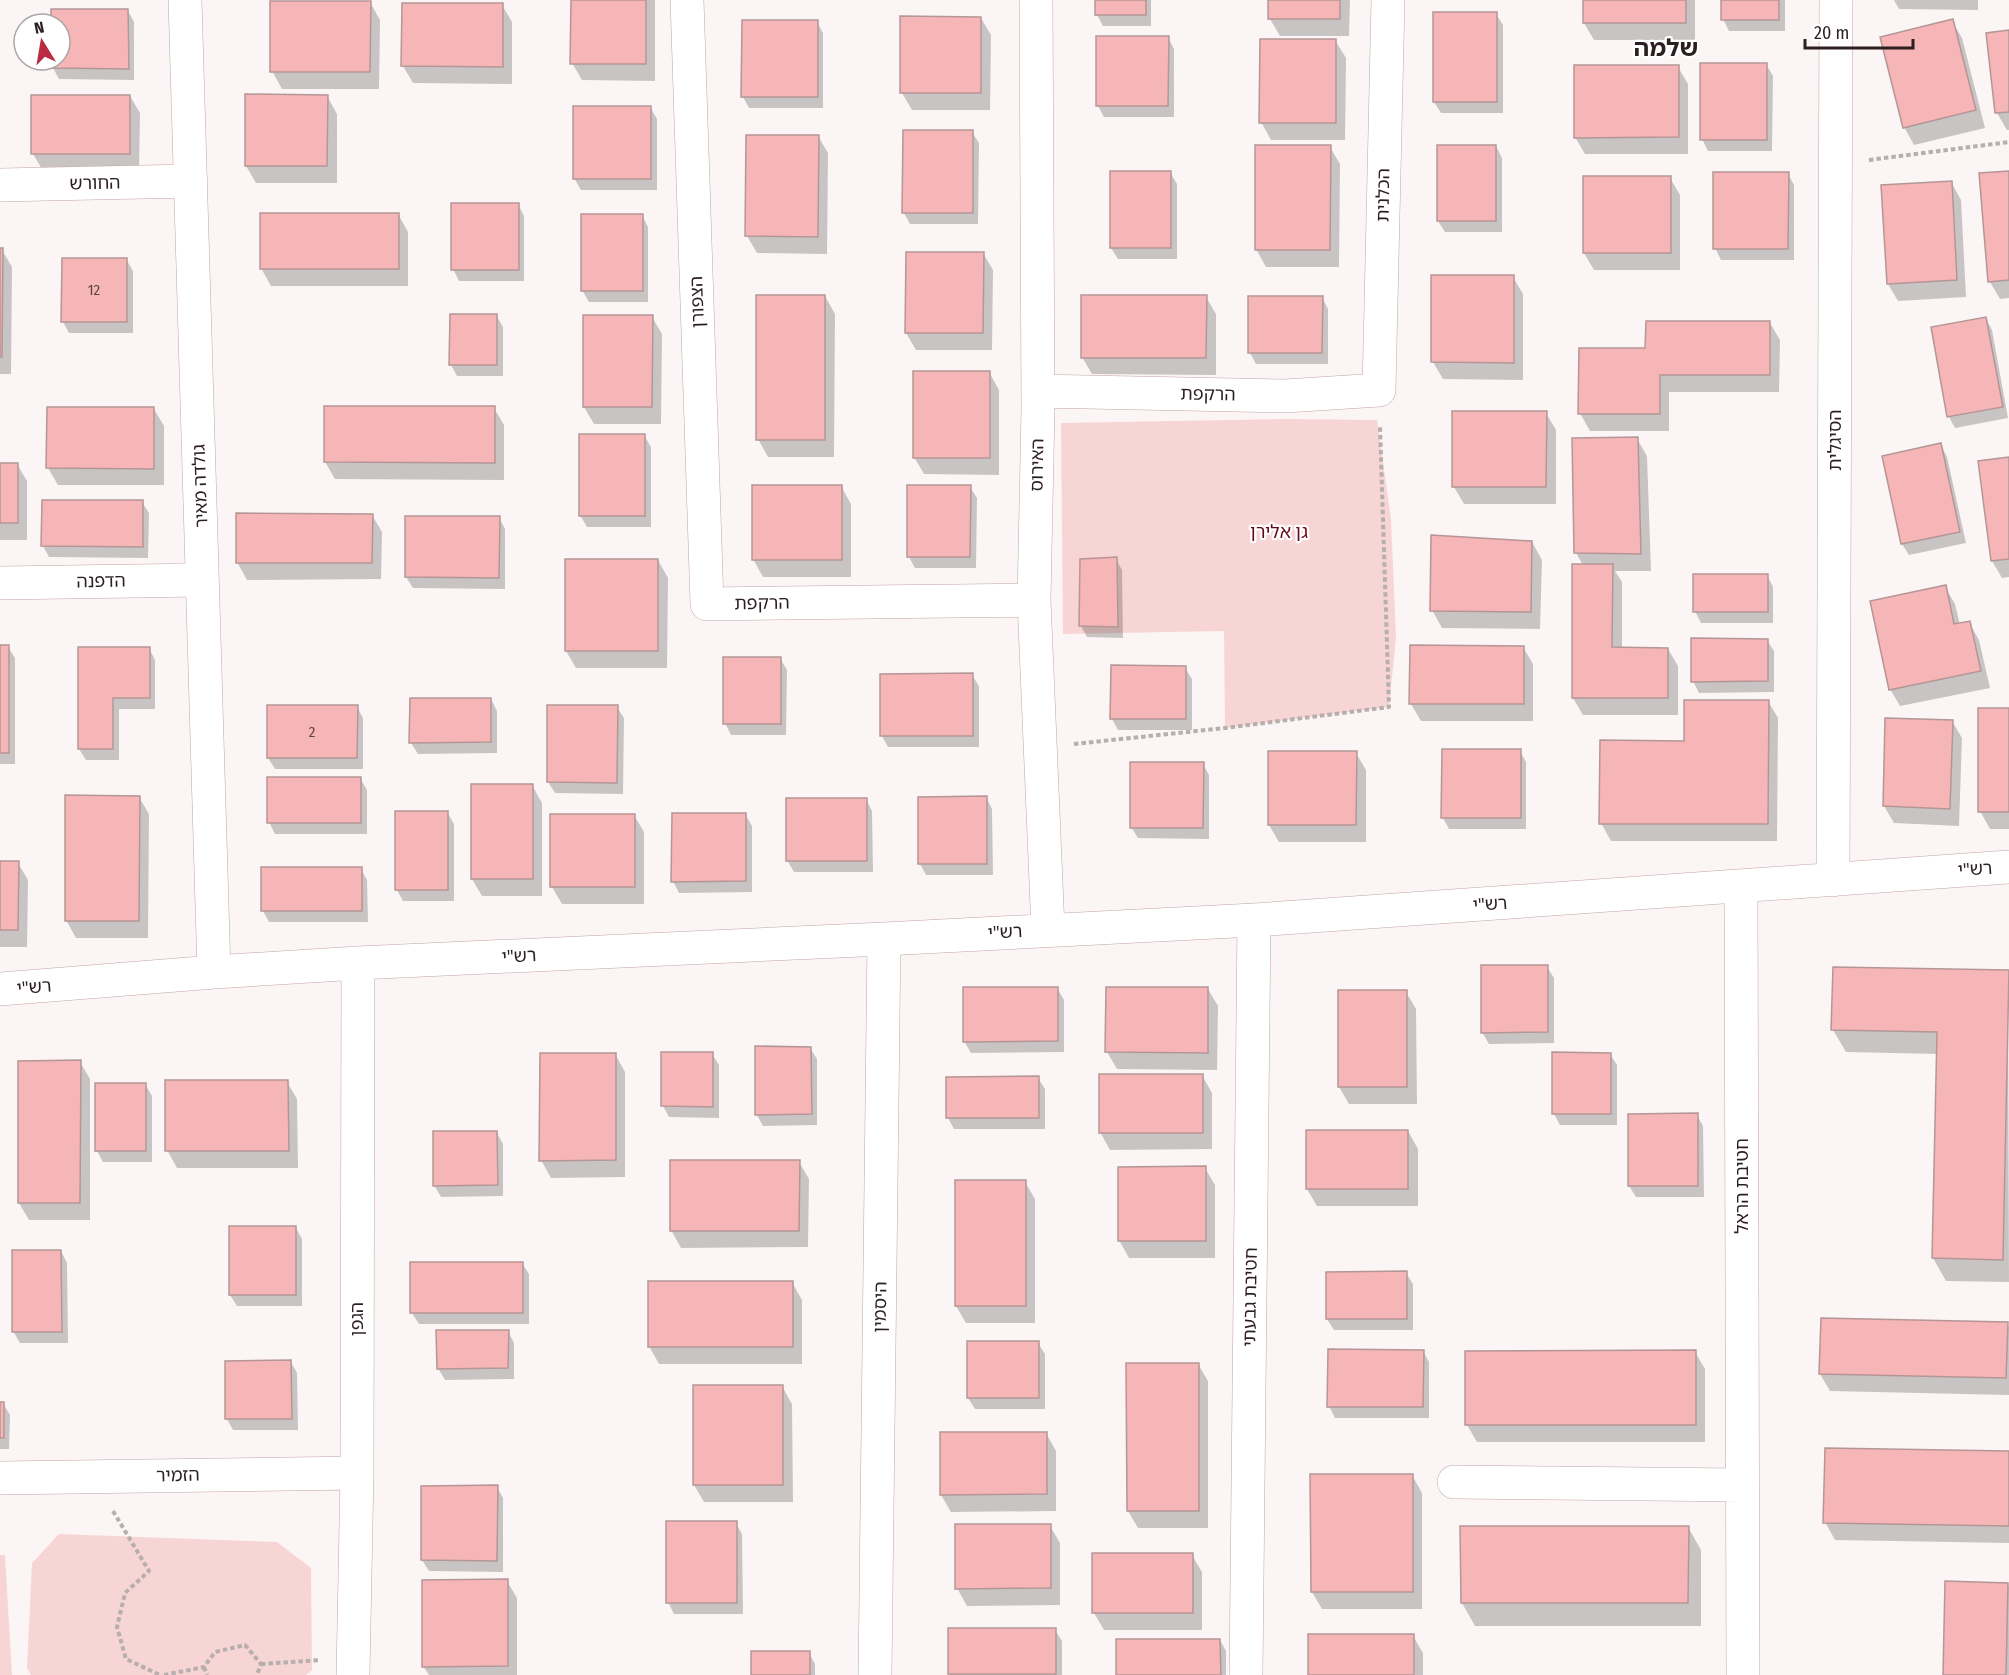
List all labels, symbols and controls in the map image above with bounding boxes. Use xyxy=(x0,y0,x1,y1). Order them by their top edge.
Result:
north arrow xyxy=(12,12,72,72)
scale bar xyxy=(1805,12,1913,50)
text: N xyxy=(33,18,46,38)
text: 20 m xyxy=(1814,22,1849,44)
district label: שלמה xyxy=(1634,34,1698,62)
street label: הכלנית xyxy=(1372,168,1394,222)
street label: החורש xyxy=(69,172,121,194)
street label: הצפורן xyxy=(685,276,709,328)
house number: 12 xyxy=(88,281,101,299)
street label: הרקפת xyxy=(1180,383,1236,405)
street label: הסיגלית xyxy=(1824,409,1846,471)
street label: האירוס xyxy=(1026,438,1048,492)
street label: גולדה מאיר xyxy=(188,444,212,528)
park label: גן אלירן xyxy=(1250,521,1308,543)
street label: הדפנה xyxy=(76,570,126,592)
street label: הרקפת xyxy=(734,592,790,614)
house number: 2 xyxy=(309,723,316,741)
street label: רש"י xyxy=(1957,857,1993,881)
street label: רש"י xyxy=(1472,892,1508,916)
street label: רש"י xyxy=(987,920,1023,944)
street label: רש"י xyxy=(501,944,537,968)
street label: רש"י xyxy=(16,975,52,999)
street label: חטיבת הראל xyxy=(1731,1138,1753,1234)
street label: חטיבת גבעתי xyxy=(1238,1247,1262,1347)
street label: היסמין xyxy=(869,1281,891,1333)
street label: הגפן xyxy=(346,1302,368,1336)
street label: הזמיר xyxy=(156,1464,200,1486)

